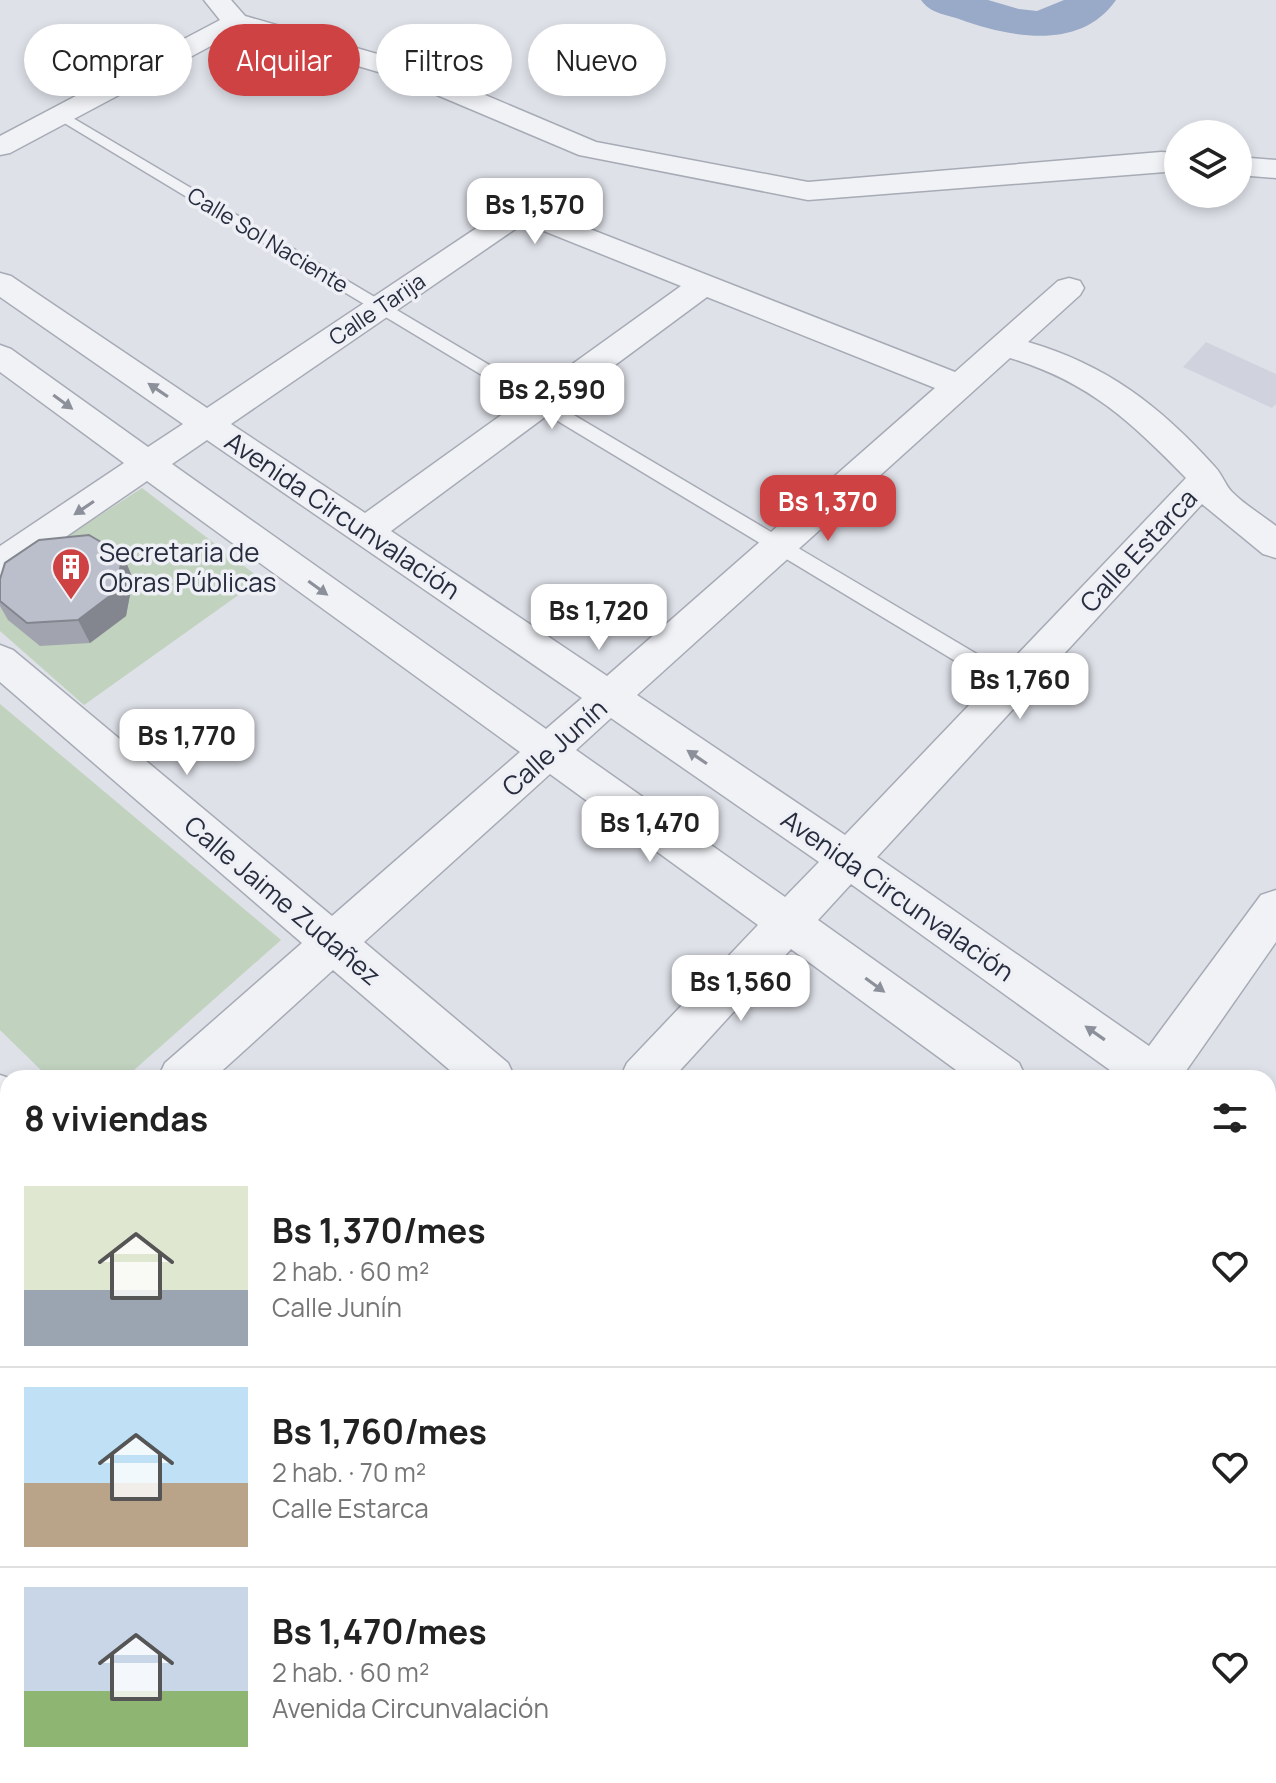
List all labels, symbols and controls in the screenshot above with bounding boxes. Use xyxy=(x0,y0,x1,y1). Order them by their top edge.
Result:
chip: Comprar xyxy=(24,24,192,96)
chip: Alquilar xyxy=(208,24,360,96)
chip: Filtros xyxy=(376,24,512,96)
chip: Nuevo xyxy=(528,24,666,96)
map controls xyxy=(1164,120,1252,208)
button: layers xyxy=(1164,120,1252,208)
pin: Bs 1,570 xyxy=(452,178,618,246)
street label: Calle Sol Naciente xyxy=(182,180,354,300)
text: Bs 1,570 xyxy=(485,186,585,222)
street label: Calle Tarija xyxy=(323,266,431,352)
pin: Bs 2,590 xyxy=(469,363,635,431)
text: Bs 2,590 xyxy=(498,371,606,407)
one-way arrow xyxy=(148,382,169,397)
one-way arrow xyxy=(52,394,74,410)
street label: Avenida Circunvalación xyxy=(218,423,468,607)
pin: Bs 1,370 xyxy=(745,475,911,543)
street label: Calle Estarca xyxy=(1071,480,1205,620)
text: Bs 1,370 xyxy=(778,483,878,519)
one-way arrow xyxy=(73,500,94,515)
place label: Secretaria de Obras Públicas xyxy=(99,534,276,600)
building icon: Secretaria de Obras Públicas xyxy=(50,546,92,601)
one-way arrow xyxy=(308,579,329,595)
pin: Bs 1,720 xyxy=(516,584,682,652)
text: Bs 1,720 xyxy=(549,592,649,628)
pin: Bs 1,760 xyxy=(937,653,1103,721)
text: Bs 1,760 xyxy=(969,661,1071,697)
street label: Calle Junín xyxy=(494,690,614,804)
pin: Bs 1,770 xyxy=(104,709,270,777)
text: Bs 1,770 xyxy=(138,717,236,753)
one-way arrow xyxy=(687,749,708,764)
pin: Bs 1,470 xyxy=(567,796,733,864)
street label: Avenida Circunvalación xyxy=(774,801,1022,989)
text: Bs 1,470 xyxy=(600,804,700,840)
street label: Calle Jaime Zudañez xyxy=(177,807,389,993)
pin: Bs 1,560 xyxy=(658,955,824,1023)
text: Bs 1,560 xyxy=(690,963,792,999)
one-way arrow xyxy=(864,977,886,993)
one-way arrow xyxy=(1084,1026,1105,1041)
text: 8 viviendas xyxy=(24,1095,208,1141)
icon: filters xyxy=(1208,1096,1252,1140)
text: Bs 1,370/mes xyxy=(272,1207,486,1253)
icon: home xyxy=(88,1218,184,1314)
icon: heart xyxy=(1208,1244,1252,1288)
text: 2 hab. · 60 m² xyxy=(272,1253,429,1289)
text: Calle Junín xyxy=(272,1289,402,1325)
text: Bs 1,760/mes xyxy=(272,1408,487,1454)
icon: home xyxy=(88,1419,184,1515)
icon: heart xyxy=(1208,1445,1252,1489)
text: 2 hab. · 70 m² xyxy=(272,1454,426,1490)
text: Calle Estarca xyxy=(272,1490,429,1526)
text: Bs 1,470/mes xyxy=(272,1608,487,1654)
icon: home xyxy=(88,1619,184,1715)
icon: heart xyxy=(1208,1645,1252,1689)
text: 2 hab. · 60 m² xyxy=(272,1654,429,1690)
text: Avenida Circunvalación xyxy=(272,1690,549,1726)

